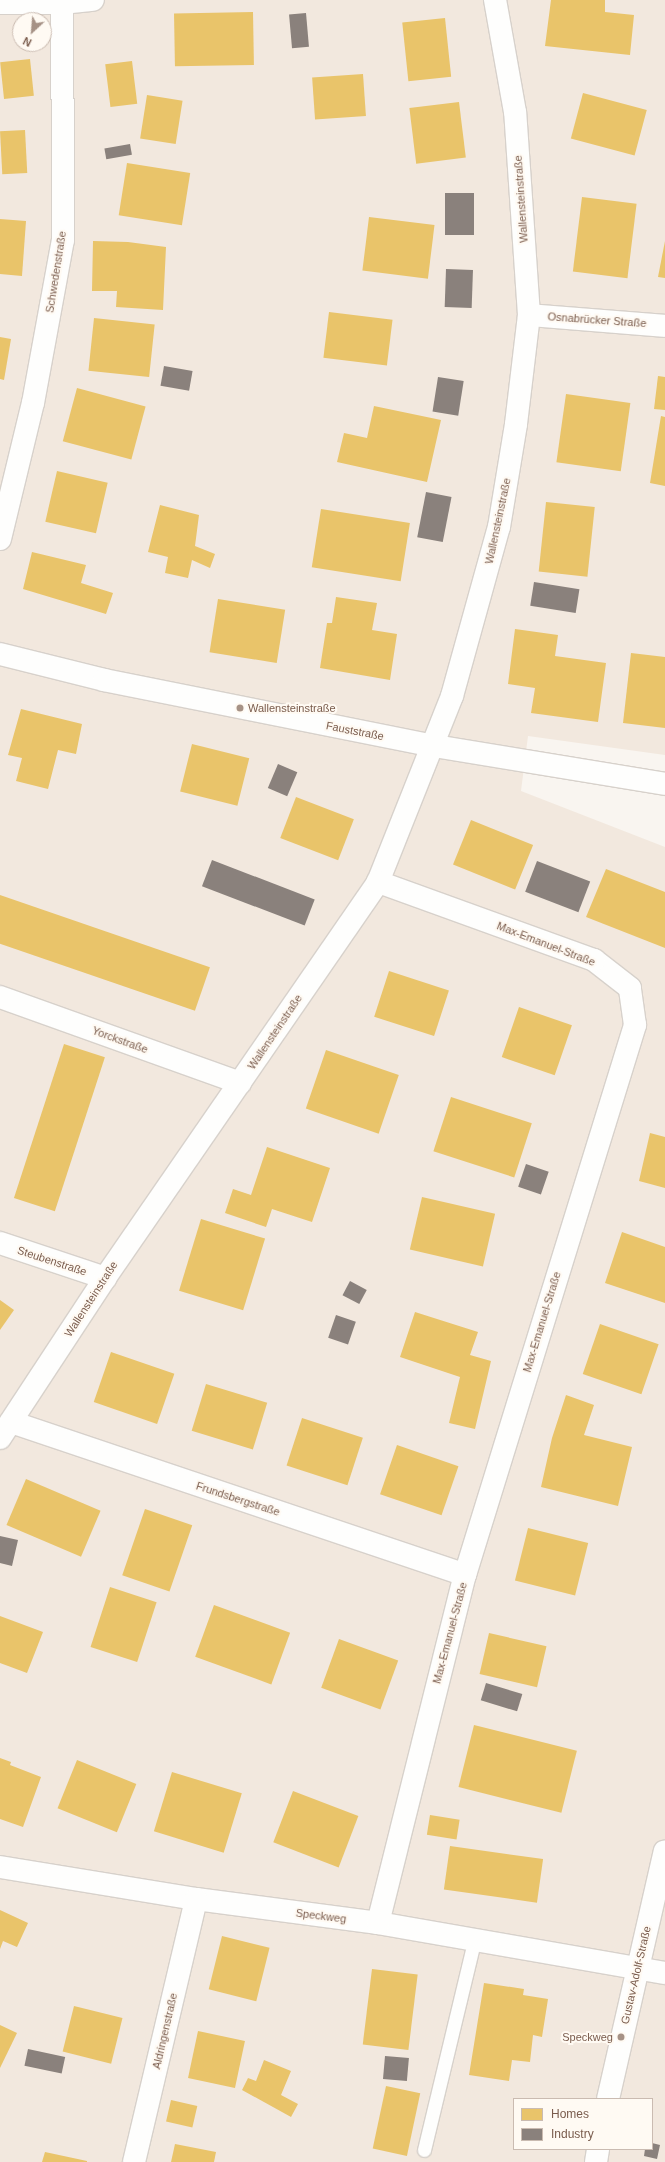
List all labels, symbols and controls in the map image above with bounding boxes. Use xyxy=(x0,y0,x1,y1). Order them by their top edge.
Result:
north arrow xyxy=(12,12,52,52)
text: N xyxy=(21,35,33,49)
street label: Wallensteinstraße xyxy=(511,155,531,243)
street label: Schwedenstraße xyxy=(43,230,69,314)
street label: Osnabrücker Straße xyxy=(547,310,647,330)
street label: Wallensteinstraße xyxy=(482,477,514,565)
place label: Wallensteinstraße xyxy=(248,701,336,715)
marker: Wallensteinstraße xyxy=(235,703,245,713)
street label: Fauststraße xyxy=(325,719,385,743)
street label: Max-Emanuel-Straße xyxy=(495,919,597,969)
street label: Wallensteinstraße xyxy=(245,992,305,1072)
street label: Yorckstraße xyxy=(90,1024,150,1056)
street label: Steubenstraße xyxy=(16,1244,88,1278)
street label: Wallensteinstraße xyxy=(62,1259,120,1339)
street label: Max-Emanuel-Straße xyxy=(520,1270,564,1374)
street label: Frundsbergstraße xyxy=(194,1479,282,1519)
street label: Max-Emanuel-Straße xyxy=(430,1581,470,1685)
street label: Speckweg xyxy=(295,1906,347,1926)
street label: Gustav-Adolf-Straße xyxy=(618,1925,654,2025)
street label: Aldringenstraße xyxy=(150,1992,180,2070)
place label: Speckweg xyxy=(562,2030,613,2044)
marker: Speckweg xyxy=(616,2032,626,2042)
legend xyxy=(513,2098,653,2150)
text: Homes xyxy=(551,2107,589,2121)
text: Industry xyxy=(551,2127,594,2141)

